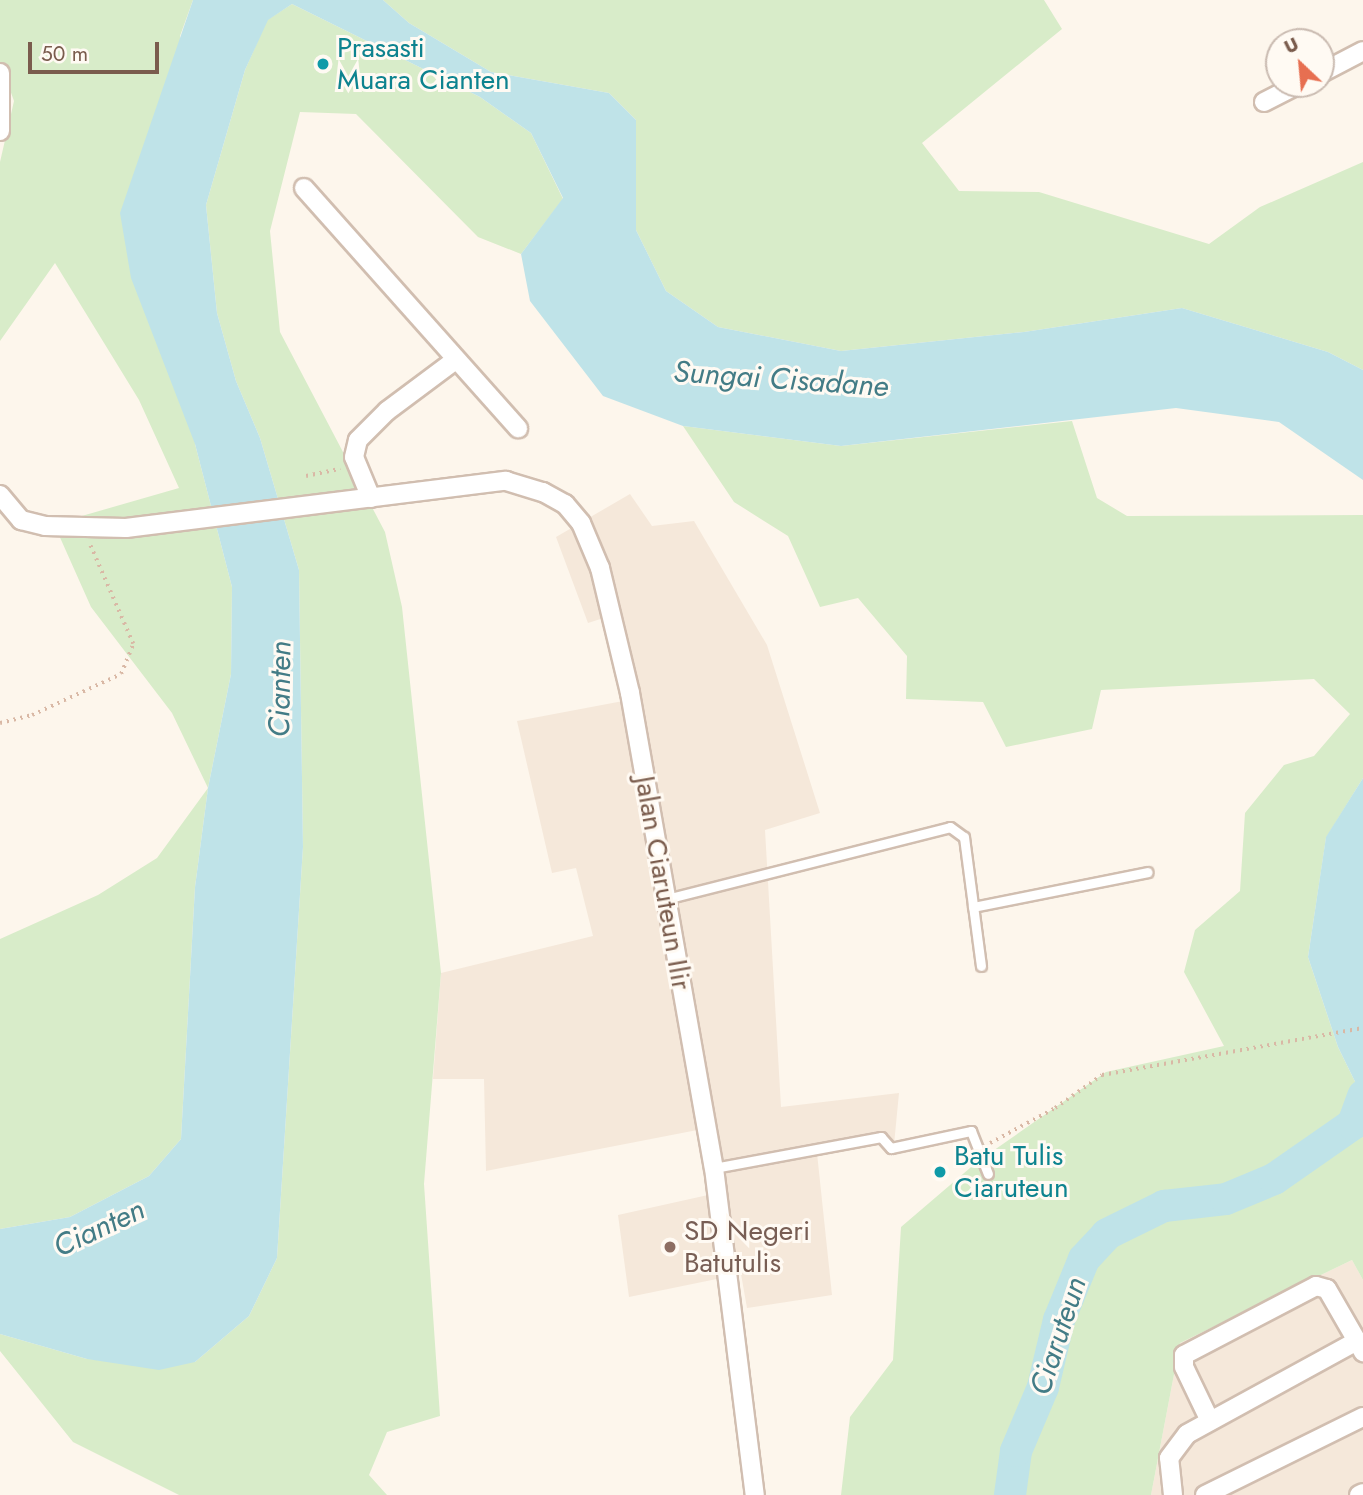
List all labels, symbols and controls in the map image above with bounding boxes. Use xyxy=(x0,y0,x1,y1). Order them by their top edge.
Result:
scale bar xyxy=(32,28,163,72)
north arrow xyxy=(1265,28,1335,98)
text: U xyxy=(1280,30,1303,61)
place label: Prasasti Muara Cianten xyxy=(337,31,510,97)
text: 50 m xyxy=(41,39,88,69)
marker: Prasasti Muara Cianten xyxy=(315,56,331,72)
water label: Sungai Cisadane xyxy=(672,354,890,404)
water label: Cianten xyxy=(261,640,299,738)
street label: Jalan Ciaruteun Ilir xyxy=(628,773,698,993)
place label: Batu Tulis Ciaruteun xyxy=(954,1139,1069,1205)
marker: Batu Tulis Ciaruteun xyxy=(932,1164,948,1180)
water label: Cianten xyxy=(48,1191,150,1265)
place label: SD Negeri Batutulis xyxy=(684,1214,810,1280)
marker: SD Negeri Batutulis xyxy=(662,1239,678,1255)
water label: Ciaruteun xyxy=(1022,1272,1094,1400)

